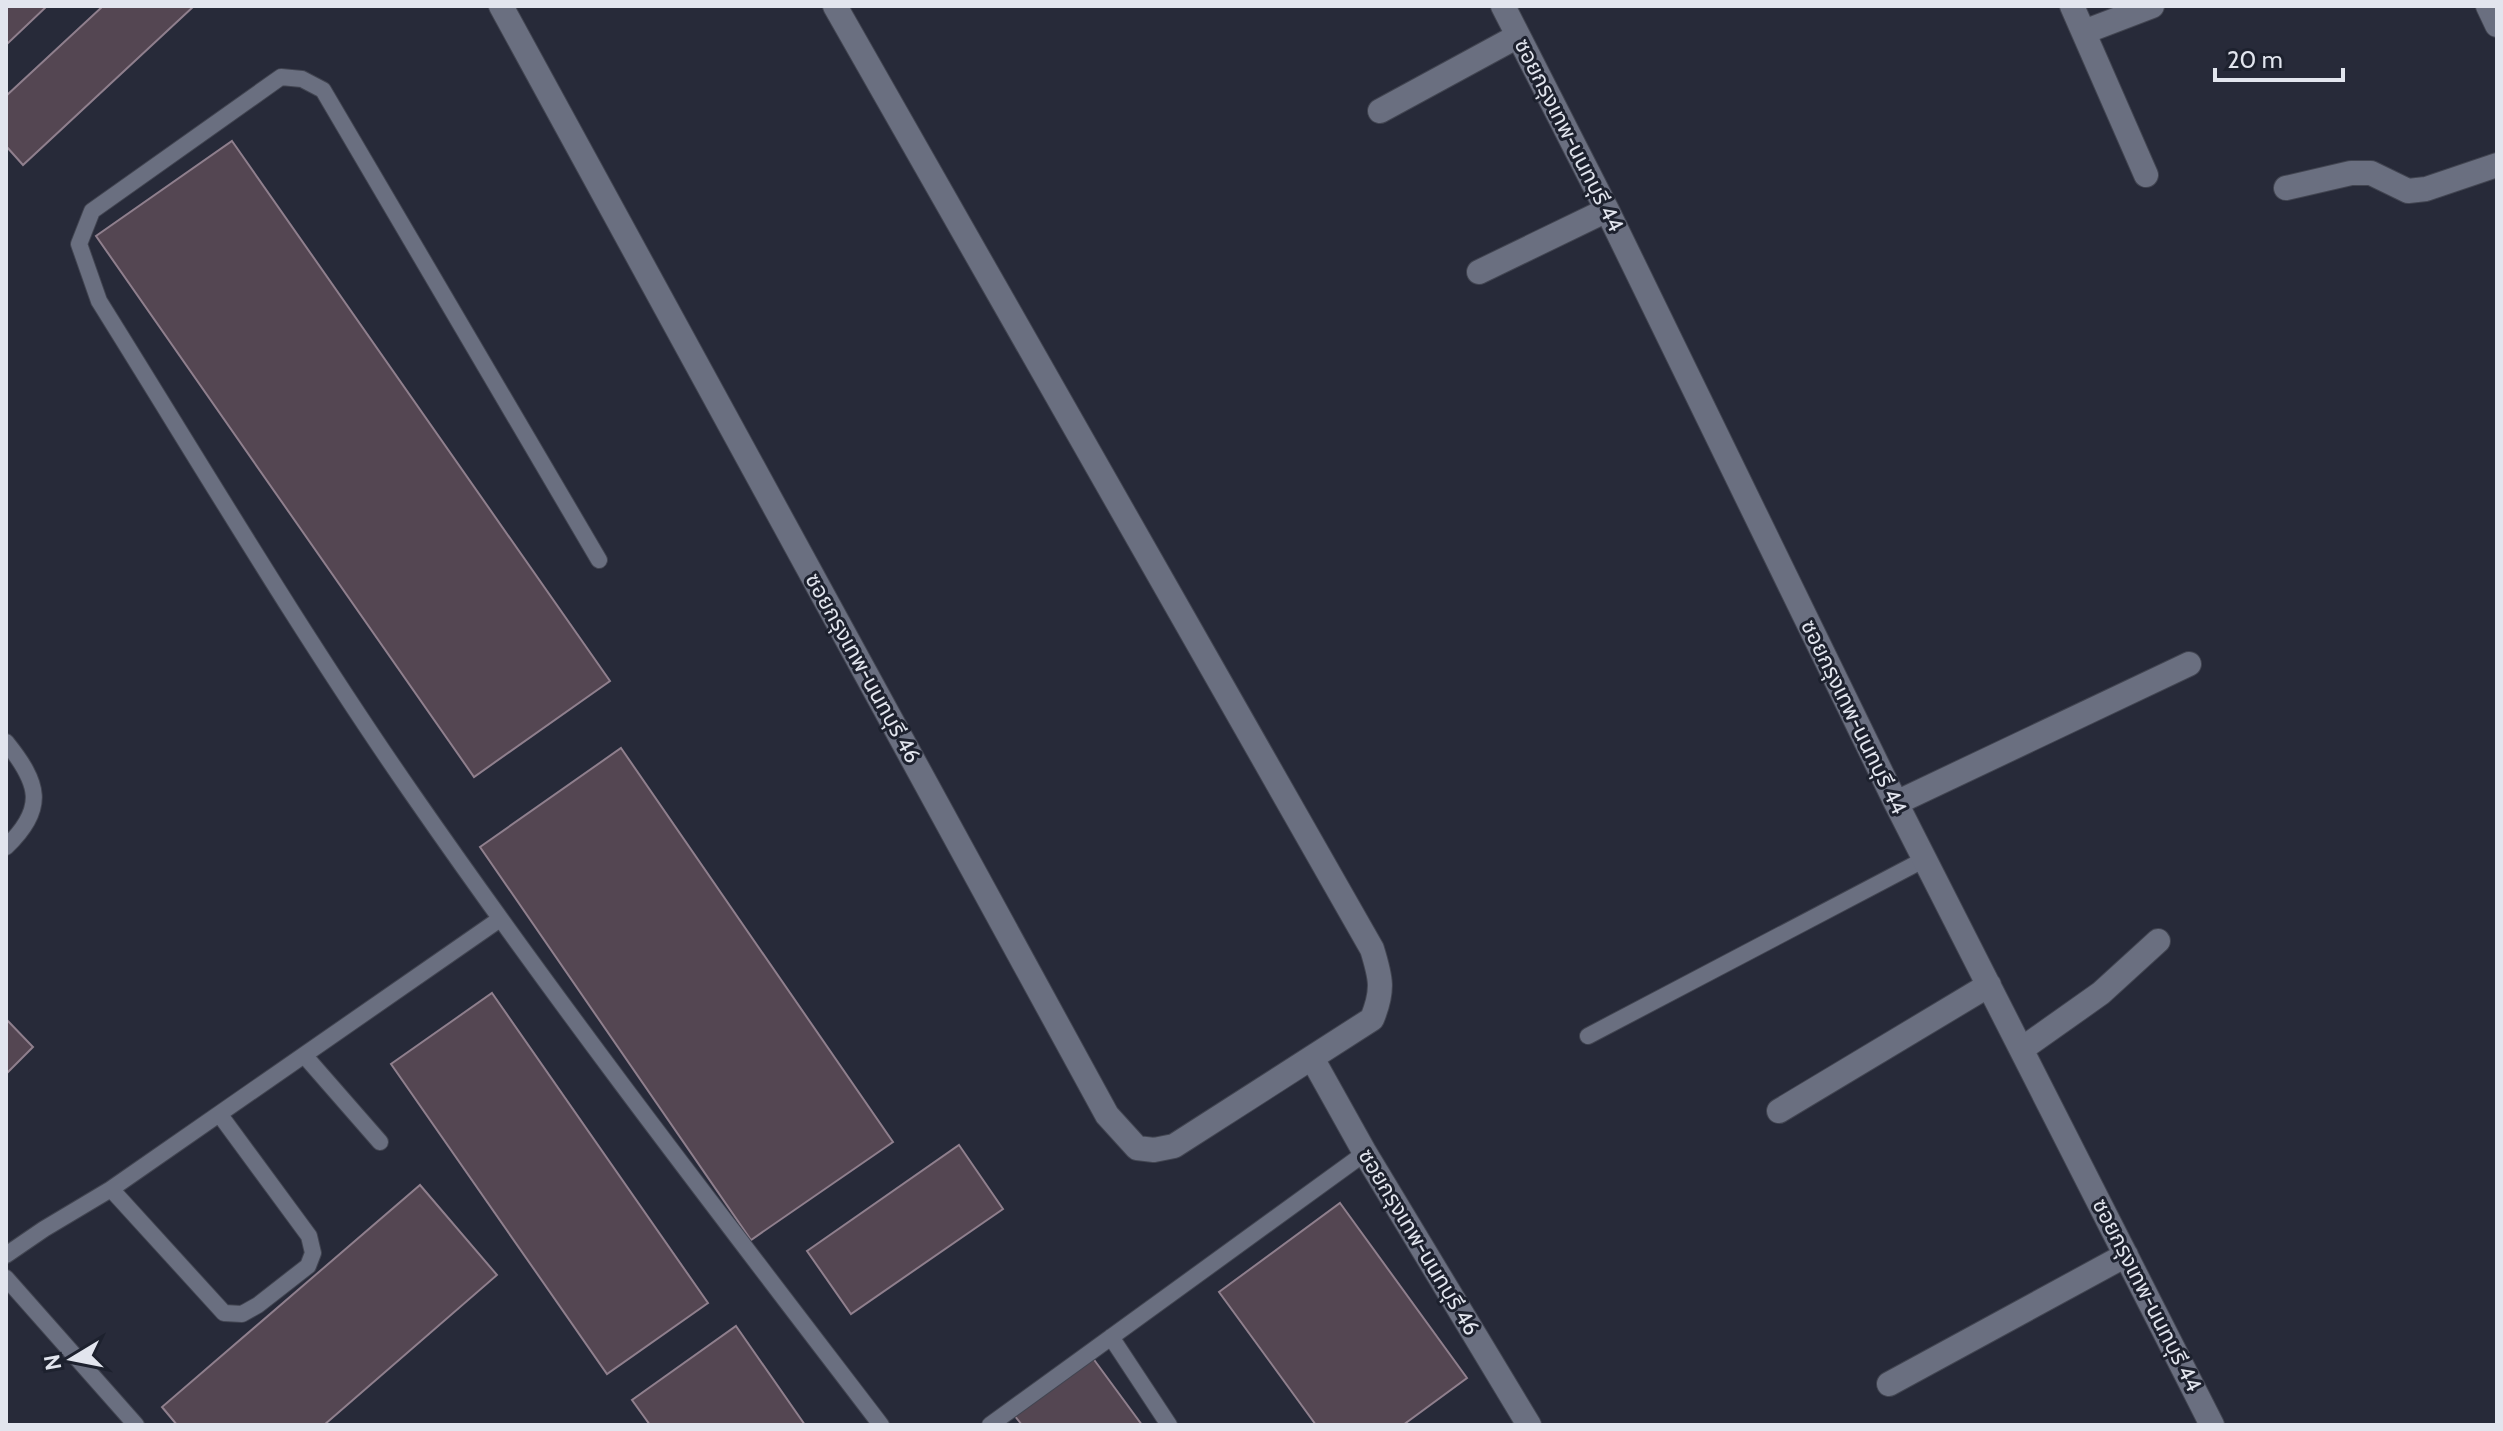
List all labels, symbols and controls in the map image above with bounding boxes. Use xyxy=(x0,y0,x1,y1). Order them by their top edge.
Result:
scale bar xyxy=(2215,32,2343,82)
street label: ซอยกรุงเทพ-นนทบุรี 44 xyxy=(1509,34,1629,236)
text: 20 m xyxy=(2227,45,2283,74)
street label: ซอยกรุงเทพ-นนทบุรี 46 xyxy=(800,568,926,768)
street label: ซอยกรุงเทพ-นนทบุรี 44 xyxy=(1795,615,1913,819)
street label: ซอยกรุงเทพ-นนทบุรี 46 xyxy=(1353,1144,1485,1340)
street label: ซอยกรุงเทพ-นนทบุรี 44 xyxy=(2087,1194,2207,1396)
north arrow xyxy=(32,1319,112,1399)
text: N xyxy=(38,1352,67,1372)

